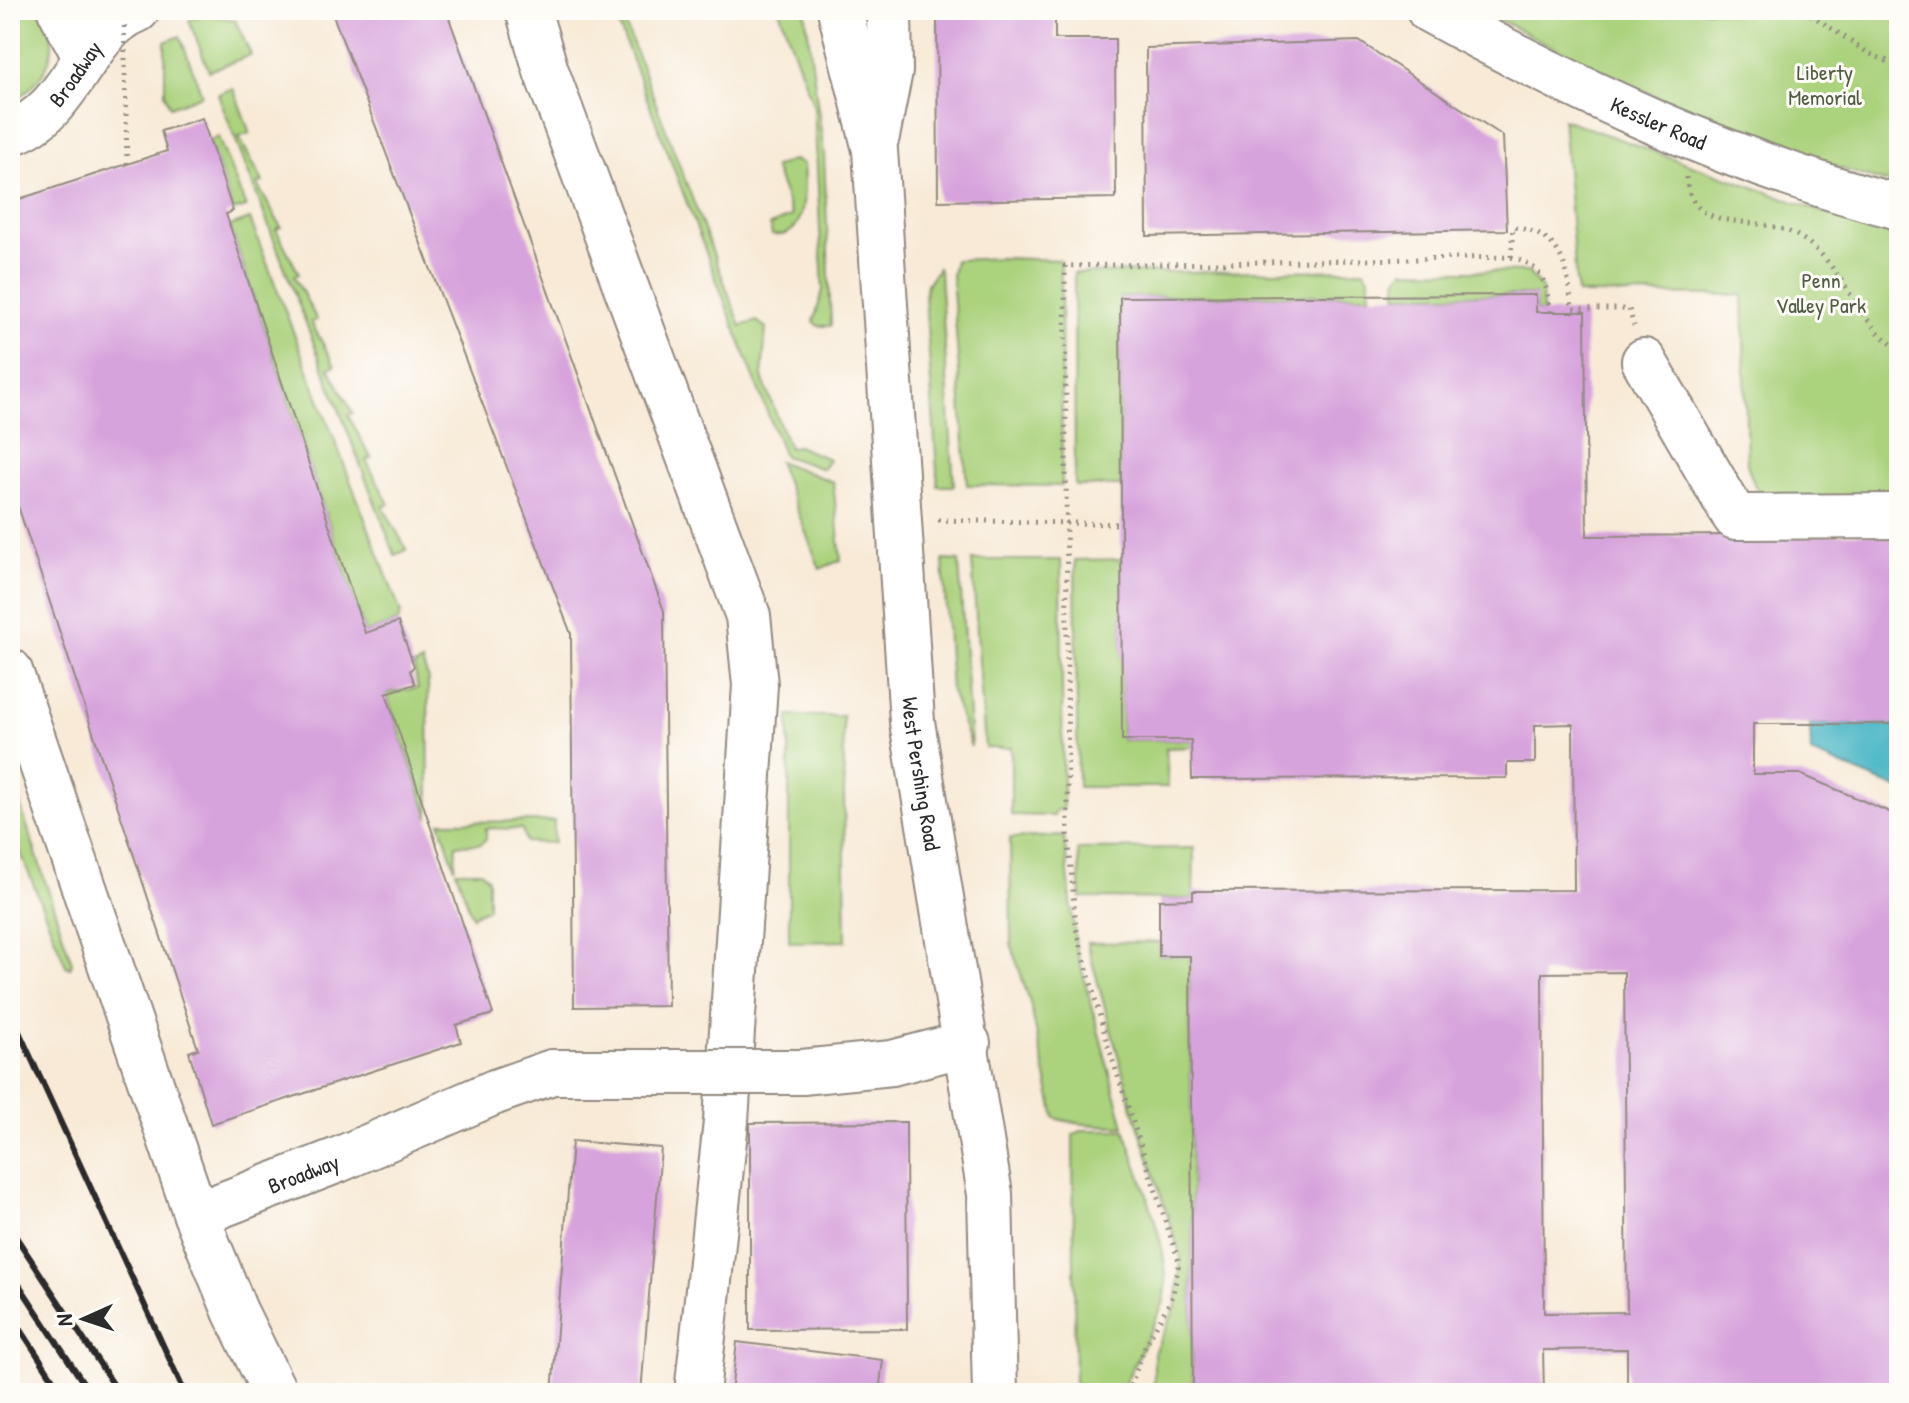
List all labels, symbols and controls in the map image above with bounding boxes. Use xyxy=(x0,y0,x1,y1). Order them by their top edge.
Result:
street label: Broadway xyxy=(42,35,109,113)
park label: Liberty Memorial xyxy=(1788,57,1862,112)
street label: Kessler Road xyxy=(1606,89,1711,157)
park label: Penn Valley Park xyxy=(1776,265,1866,320)
street label: West Pershing Road xyxy=(895,696,948,853)
street label: Broadway xyxy=(263,1146,343,1201)
north arrow xyxy=(44,1279,124,1359)
text: N xyxy=(49,1313,79,1327)

